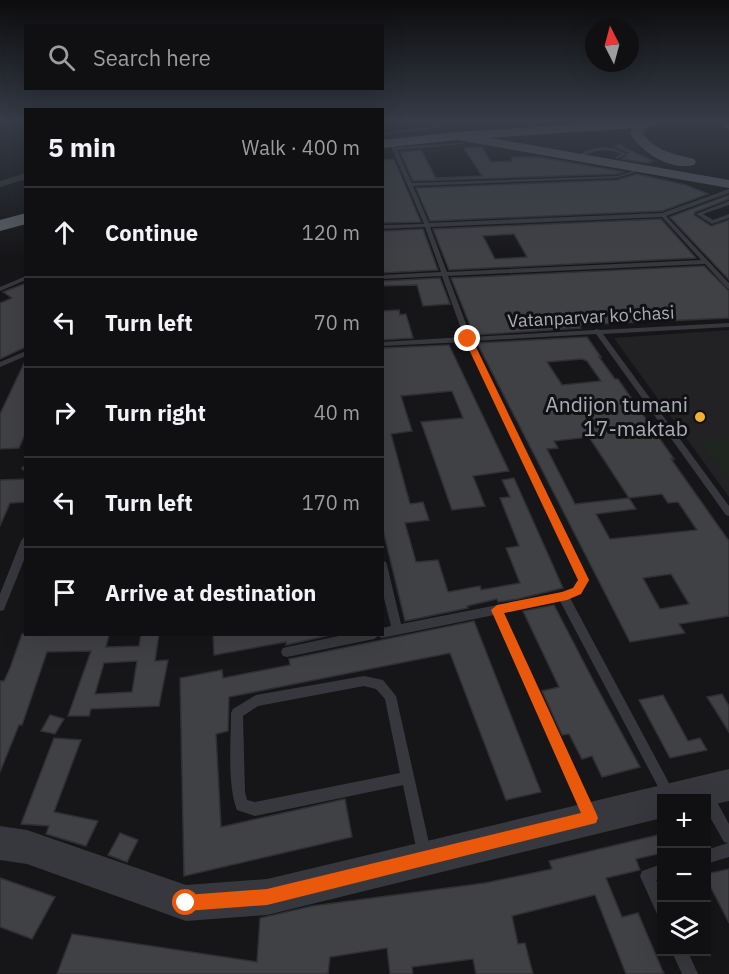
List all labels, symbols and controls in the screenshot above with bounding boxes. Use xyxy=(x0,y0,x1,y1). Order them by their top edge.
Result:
north arrow xyxy=(585,18,639,72)
search box xyxy=(24,24,384,90)
icon: search xyxy=(45,41,78,74)
text: Search here xyxy=(93,43,211,72)
text: 5 min xyxy=(48,130,116,164)
text: Walk · 400 m xyxy=(242,134,360,161)
icon: ahead xyxy=(48,216,81,249)
text: Continue xyxy=(105,218,198,247)
text: 120 m xyxy=(302,219,360,246)
street label: Vatanparvar ko'chasi xyxy=(507,301,675,332)
icon: left xyxy=(48,306,81,339)
text: Turn left xyxy=(105,308,193,337)
text: 70 m xyxy=(314,309,360,336)
route end xyxy=(454,325,480,351)
place label: Andijon tumani 17-maktab xyxy=(545,390,688,442)
icon: right xyxy=(48,396,81,429)
text: Turn right xyxy=(105,398,206,427)
text: 40 m xyxy=(314,399,360,426)
marker: Andijon tumani 17-maktab xyxy=(693,410,707,424)
icon: left xyxy=(48,486,81,519)
text: Turn left xyxy=(105,488,193,517)
text: 170 m xyxy=(302,489,360,516)
icon: arrive xyxy=(48,576,81,609)
text: Arrive at destination xyxy=(105,578,316,607)
map controls xyxy=(657,794,711,956)
button: + xyxy=(657,794,711,848)
button: − xyxy=(657,848,711,902)
route start xyxy=(172,889,198,915)
button: layers xyxy=(657,902,711,956)

